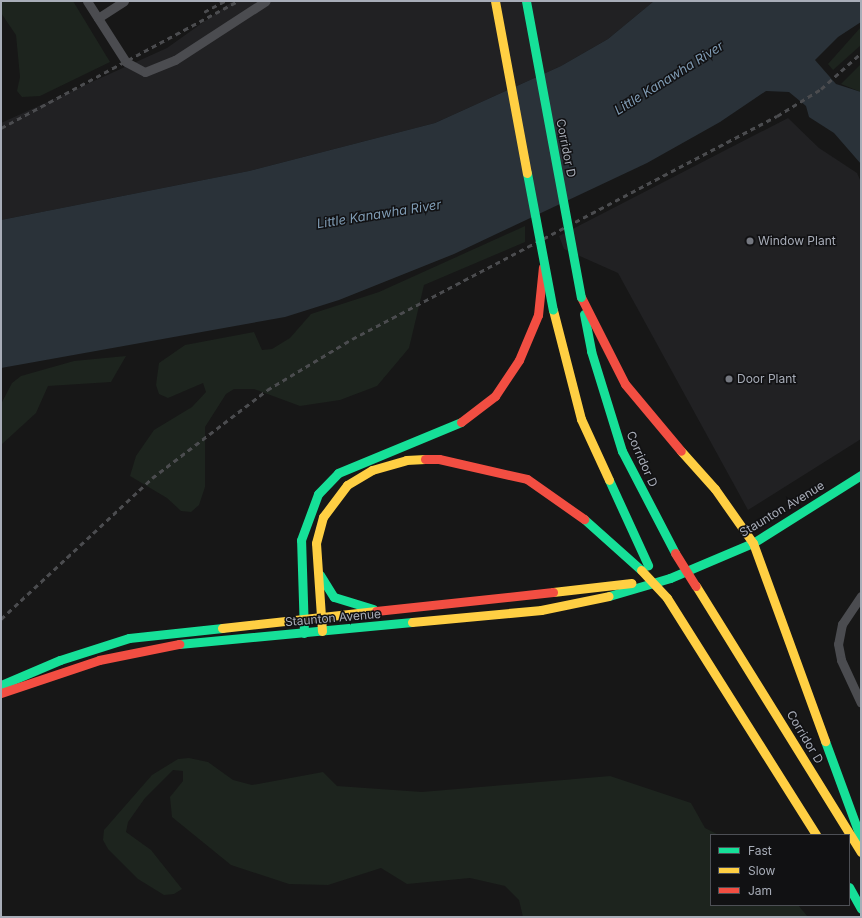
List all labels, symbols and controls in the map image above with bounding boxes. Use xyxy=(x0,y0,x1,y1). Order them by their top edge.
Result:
water label: Little Kanawha River xyxy=(612,38,726,118)
street label: Corridor D xyxy=(553,117,579,179)
water label: Little Kanawha River xyxy=(316,196,442,232)
place label: Window Plant xyxy=(758,234,836,248)
marker: Window Plant xyxy=(745,236,755,246)
place label: Door Plant xyxy=(737,372,796,386)
marker: Door Plant xyxy=(724,374,734,384)
street label: Corridor D xyxy=(623,429,661,489)
street label: Staunton Avenue xyxy=(737,478,827,540)
street label: Staunton Avenue xyxy=(284,607,382,629)
street label: Corridor D xyxy=(784,708,826,766)
legend xyxy=(710,834,850,906)
text: Fast xyxy=(748,843,772,858)
text: Slow xyxy=(748,863,775,878)
text: Jam xyxy=(748,883,772,898)

